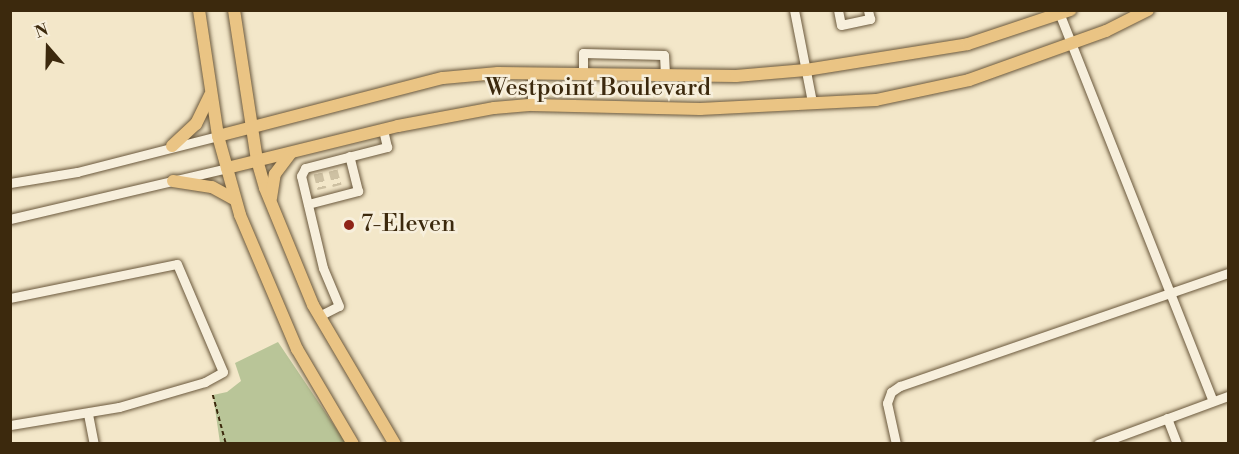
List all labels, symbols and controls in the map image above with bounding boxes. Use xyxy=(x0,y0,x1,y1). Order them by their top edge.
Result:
north arrow xyxy=(18,18,78,78)
text: N xyxy=(32,20,51,43)
street label: Westpoint Boulevard xyxy=(485,75,711,103)
place label: 7-Eleven xyxy=(361,211,456,239)
marker: 7-Eleven xyxy=(342,218,356,232)

